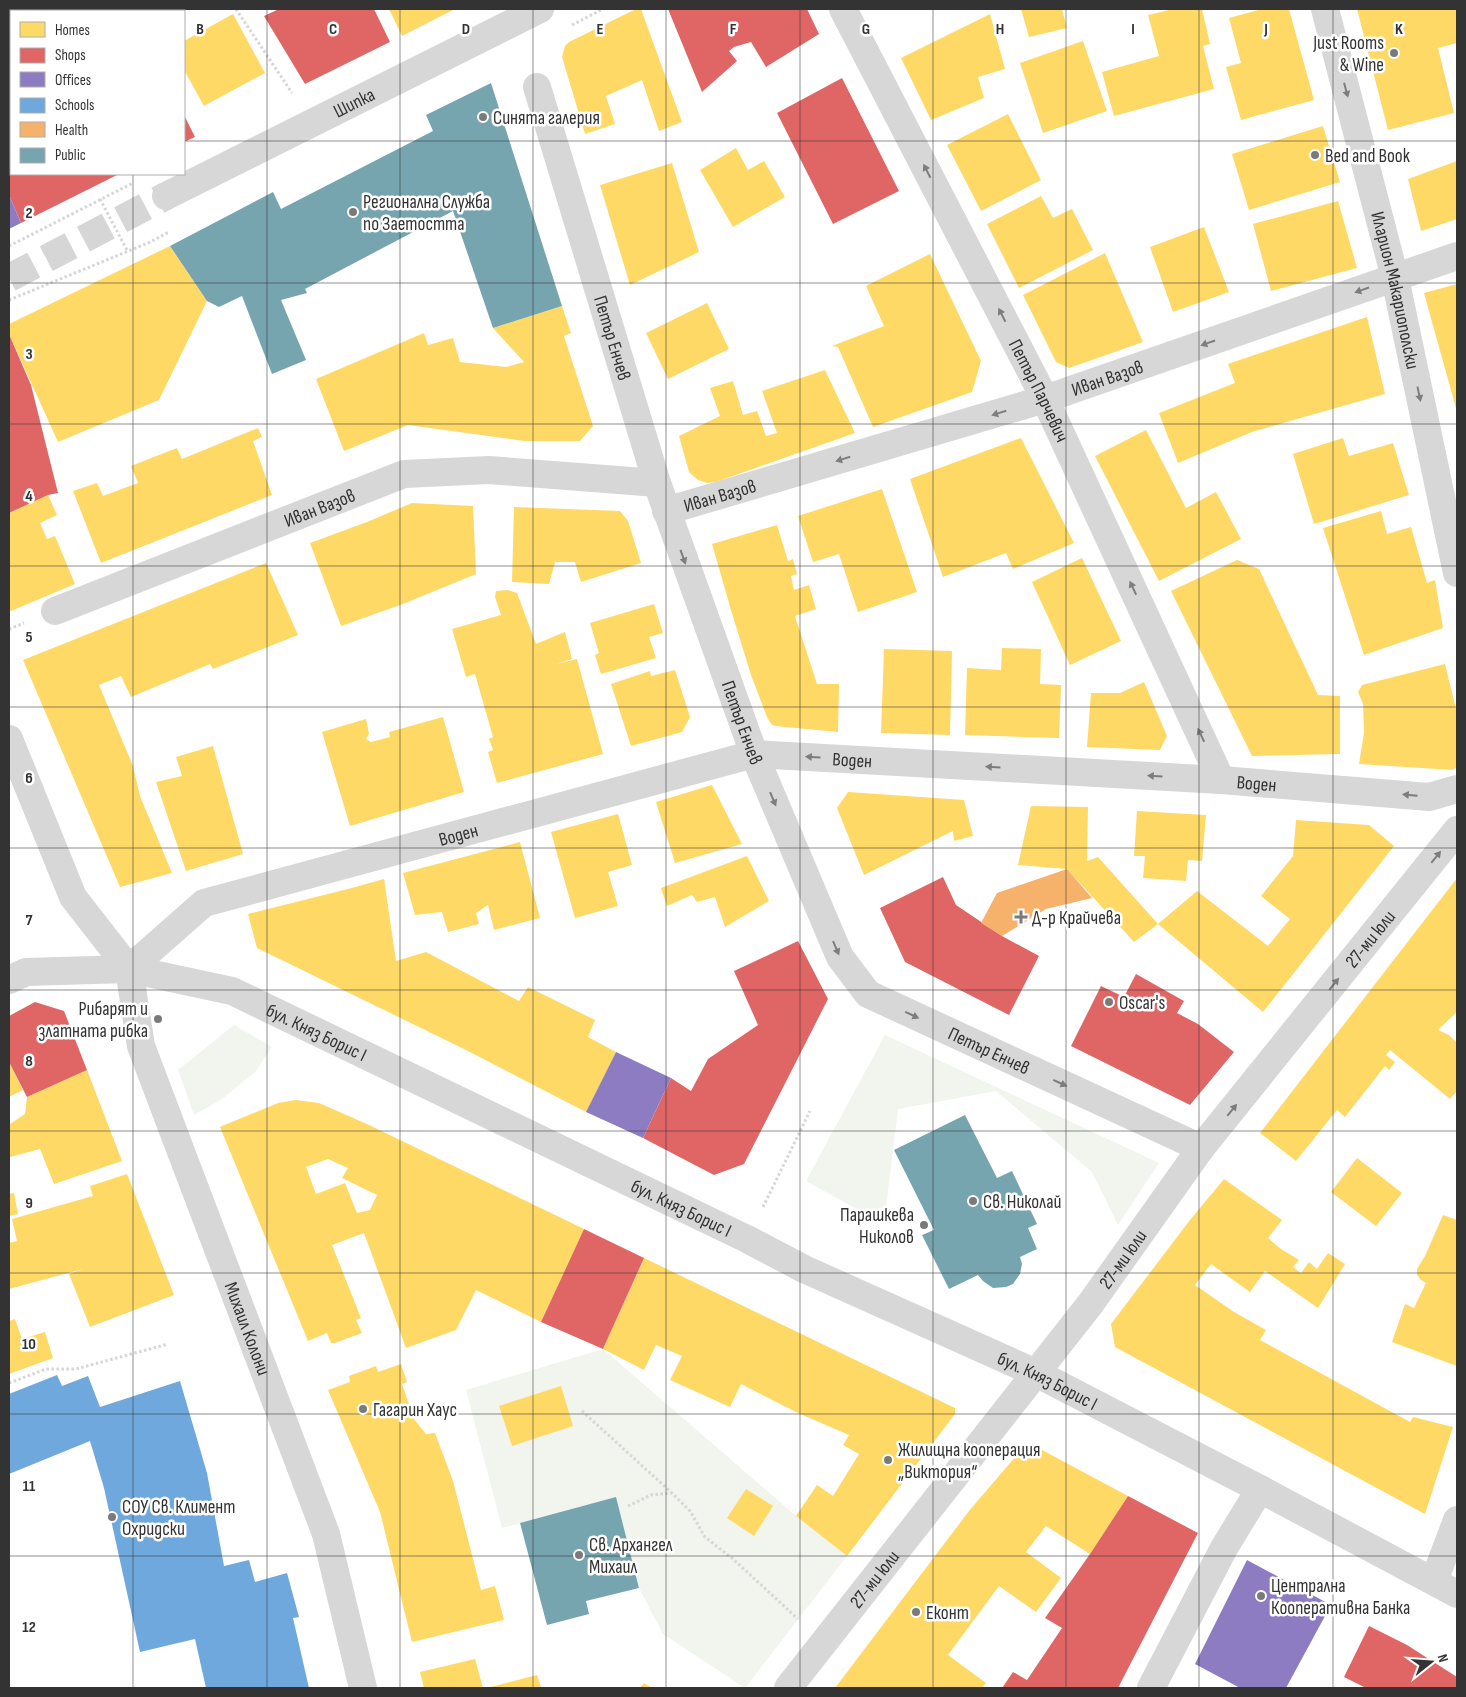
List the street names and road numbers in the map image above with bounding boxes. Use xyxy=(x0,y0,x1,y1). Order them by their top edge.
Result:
street label: Шипка xyxy=(330,83,379,123)
street label: Иларион Макариополски xyxy=(1365,209,1424,371)
street label: Петър Енчев xyxy=(588,293,635,383)
street label: Петър Парчевич xyxy=(1003,336,1073,446)
street label: Иван Вазов xyxy=(1069,356,1147,402)
street label: Иван Вазов xyxy=(681,475,759,518)
street label: Иван Вазов xyxy=(281,484,359,533)
street label: Петър Енчев xyxy=(716,678,767,768)
street label: Воден xyxy=(832,748,873,774)
street label: Воден xyxy=(1236,771,1277,797)
street label: Воден xyxy=(436,819,481,852)
street label: 27-ми юли xyxy=(1341,906,1401,973)
street label: бул. Княз Борис I xyxy=(262,999,370,1067)
street label: Петър Енчев xyxy=(944,1023,1033,1080)
street label: бул. Княз Борис I xyxy=(627,1175,735,1243)
street label: 27-ми юли xyxy=(1095,1226,1152,1294)
street label: Михаил Колони xyxy=(219,1279,275,1379)
street label: бул. Княз Борис I xyxy=(994,1347,1101,1416)
street label: 27-ми юли xyxy=(845,1546,905,1613)

